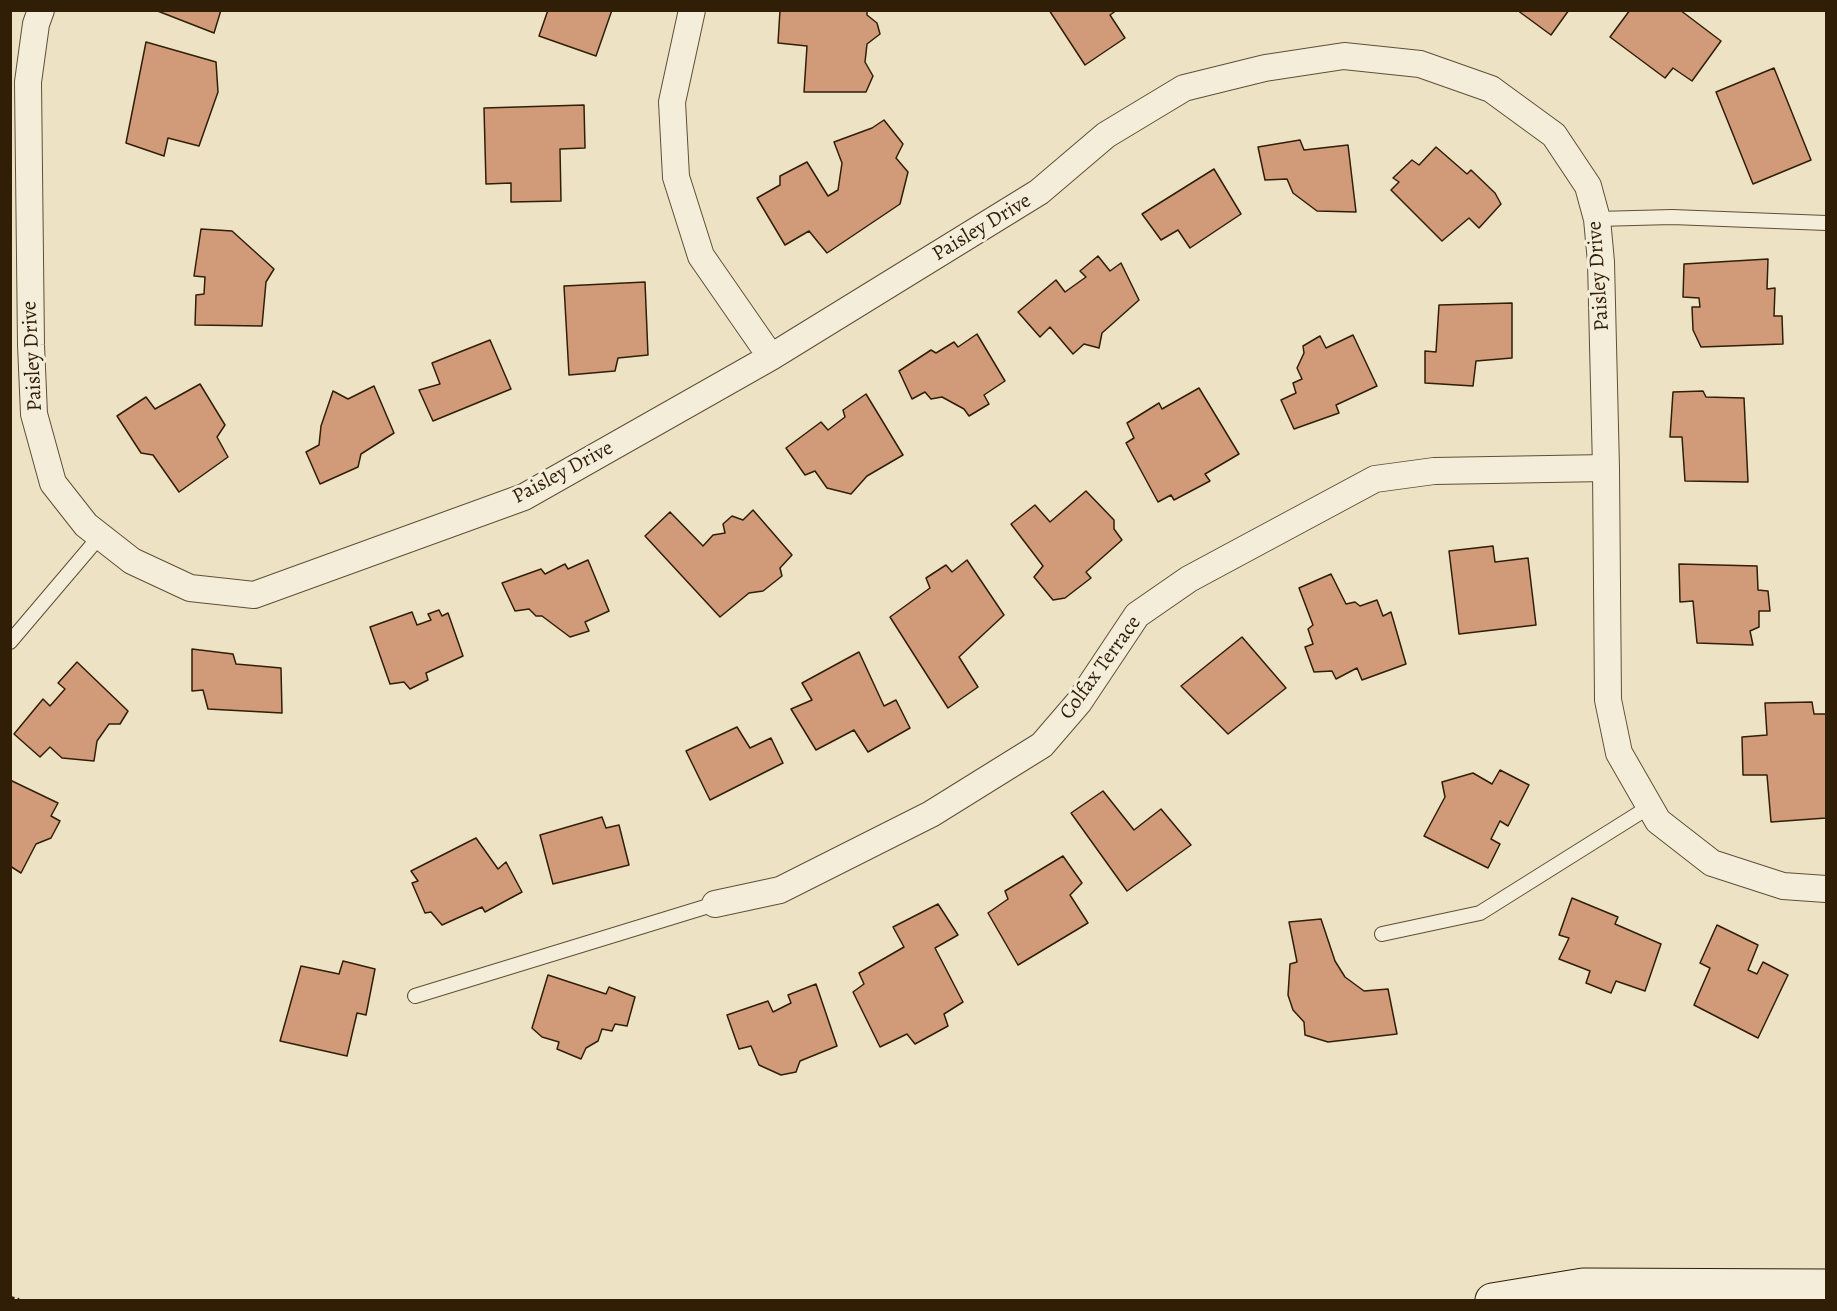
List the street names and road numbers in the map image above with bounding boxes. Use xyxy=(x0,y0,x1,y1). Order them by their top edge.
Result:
street label: Paisley Drive xyxy=(928,189,1036,267)
street label: Paisley Drive xyxy=(1583,220,1615,332)
street label: Paisley Drive xyxy=(18,300,48,412)
street label: Paisley Drive xyxy=(508,436,618,510)
street label: Colfax Terrace xyxy=(1055,611,1147,725)

